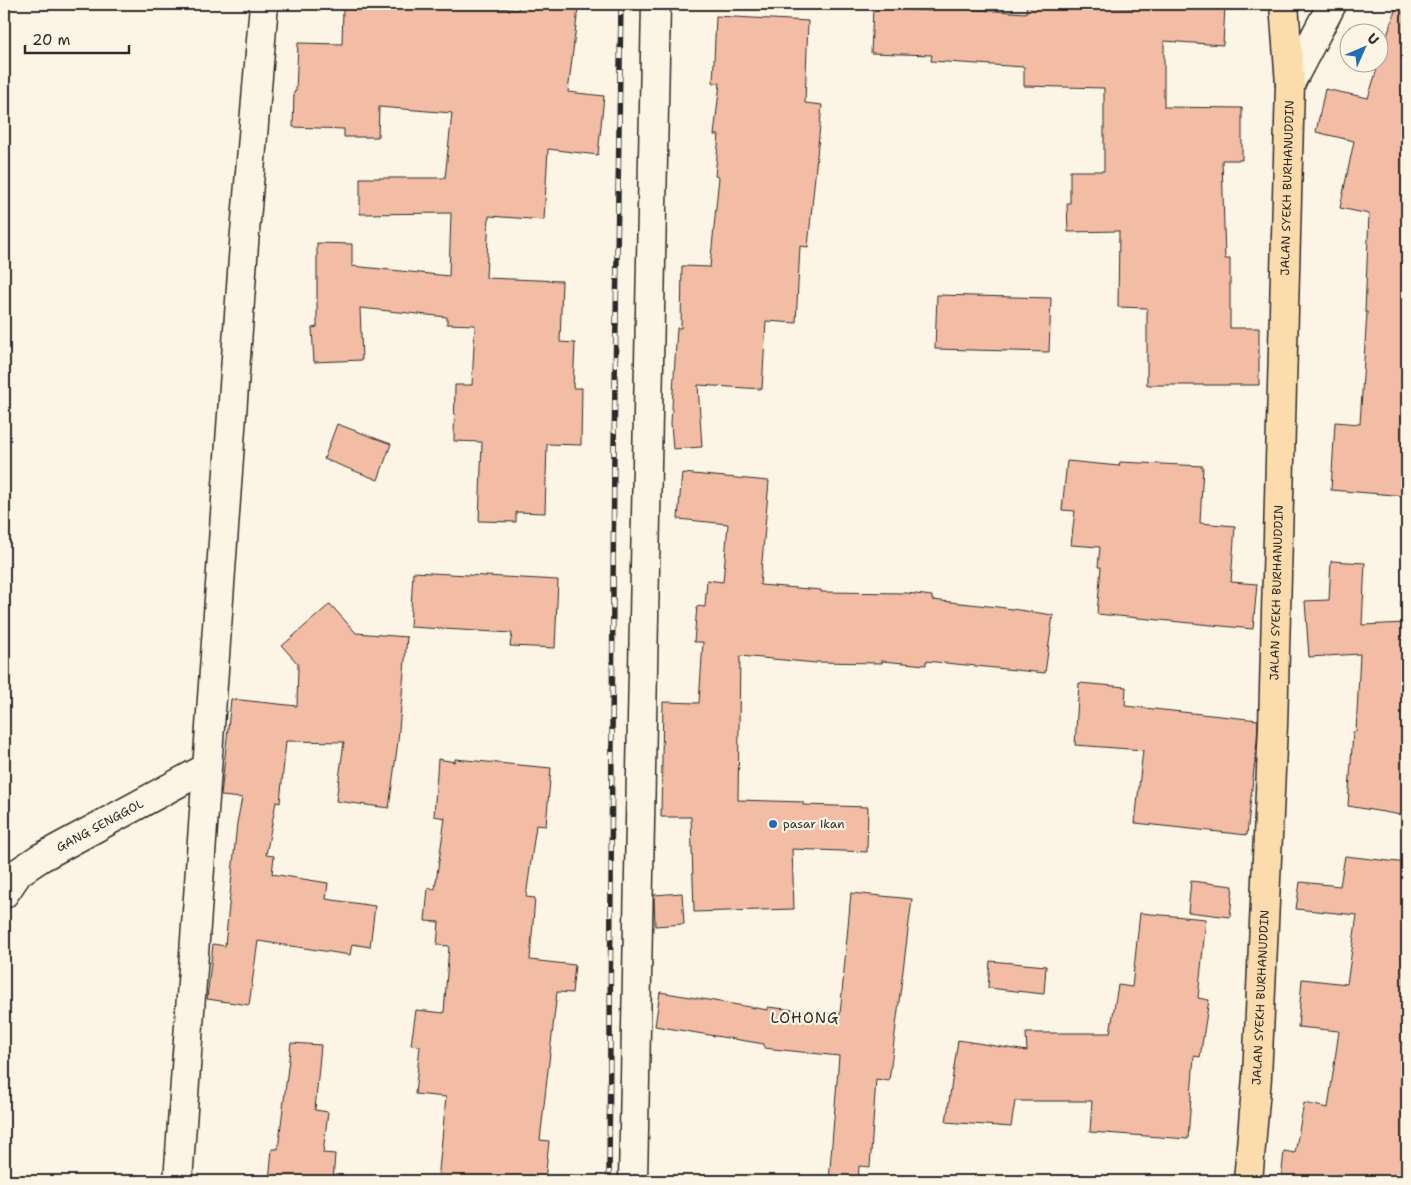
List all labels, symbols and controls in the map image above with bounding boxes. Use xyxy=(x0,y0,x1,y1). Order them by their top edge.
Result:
scale bar xyxy=(25,22,129,54)
north arrow xyxy=(1338,22,1388,72)
text: U xyxy=(1363,29,1383,49)
text: 20 m xyxy=(32,30,71,50)
street label: JALAN SYEKH BURHANUDDIN xyxy=(1277,100,1298,276)
street label: JALAN SYEKH BURHANUDDIN xyxy=(1266,505,1287,681)
street label: GANG SENGGOL xyxy=(54,795,147,856)
place label: pasar ikan xyxy=(783,816,845,832)
marker: pasar ikan xyxy=(767,818,779,830)
street label: JALAN SYEKH BURHANUDDIN xyxy=(1248,909,1273,1086)
district label: LOHONG xyxy=(771,1008,839,1028)

